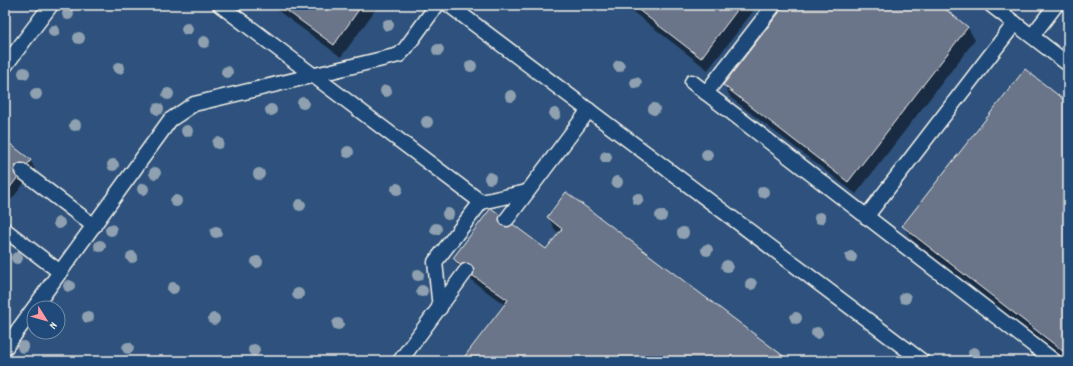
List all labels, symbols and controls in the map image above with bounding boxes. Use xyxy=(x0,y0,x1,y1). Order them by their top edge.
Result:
north arrow xyxy=(26,300,66,340)
text: N xyxy=(44,318,60,332)

